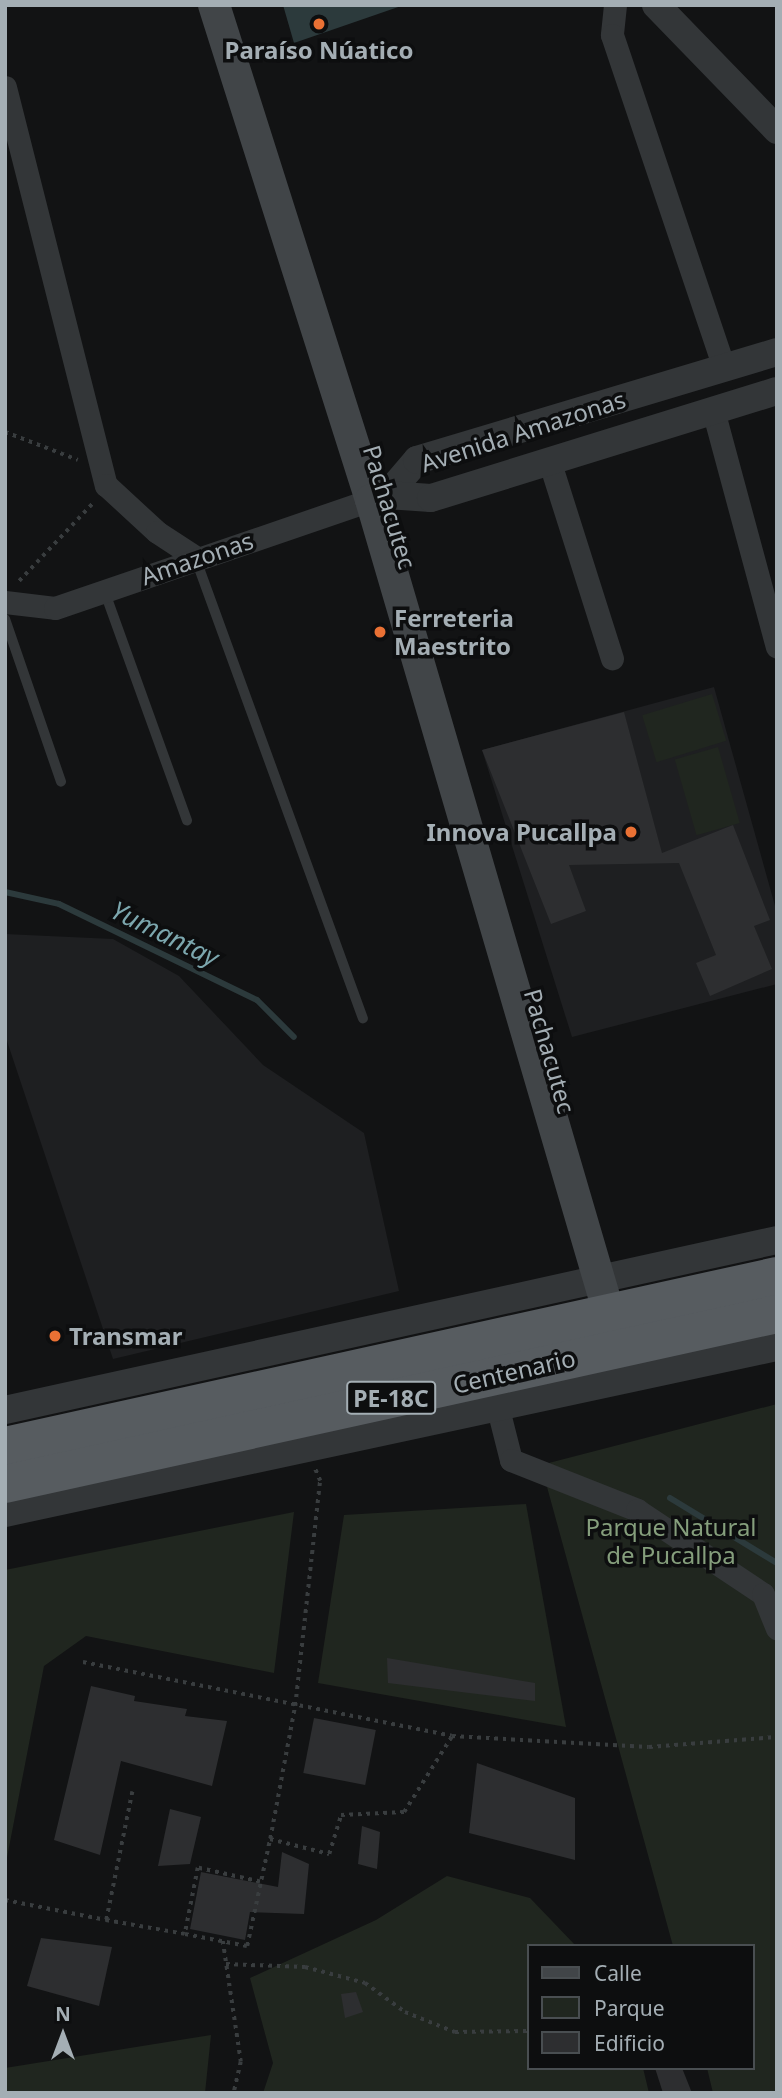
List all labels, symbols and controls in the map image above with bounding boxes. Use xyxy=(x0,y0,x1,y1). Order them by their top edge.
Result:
marker: Paraíso Núatico xyxy=(311,16,327,32)
place label: Paraíso Núatico xyxy=(225,36,413,64)
street label: Avenida Amazonas xyxy=(417,384,629,478)
street label: Pachacutec xyxy=(358,442,422,572)
street label: Amazonas xyxy=(137,525,257,591)
place label: Ferreteria Maestrito xyxy=(394,604,514,660)
marker: Ferreteria Maestrito xyxy=(372,624,388,640)
place label: Innova Pucallpa xyxy=(427,818,617,846)
marker: Innova Pucallpa xyxy=(623,824,639,840)
water label: Yumantay xyxy=(106,895,224,973)
street label: Pachacutec xyxy=(519,986,581,1116)
place label: Transmar xyxy=(69,1322,182,1350)
marker: Transmar xyxy=(47,1328,63,1344)
street label: Centenario xyxy=(450,1343,578,1399)
road number: PE-18C xyxy=(346,1378,436,1418)
park label: Parque Natural de Pucallpa xyxy=(585,1513,757,1569)
legend xyxy=(526,1944,754,2070)
text: Calle xyxy=(594,1959,642,1987)
text: Parque xyxy=(594,1994,664,2022)
north arrow xyxy=(28,2000,98,2070)
text: N xyxy=(55,2001,71,2027)
text: Edificio xyxy=(594,2029,665,2057)

